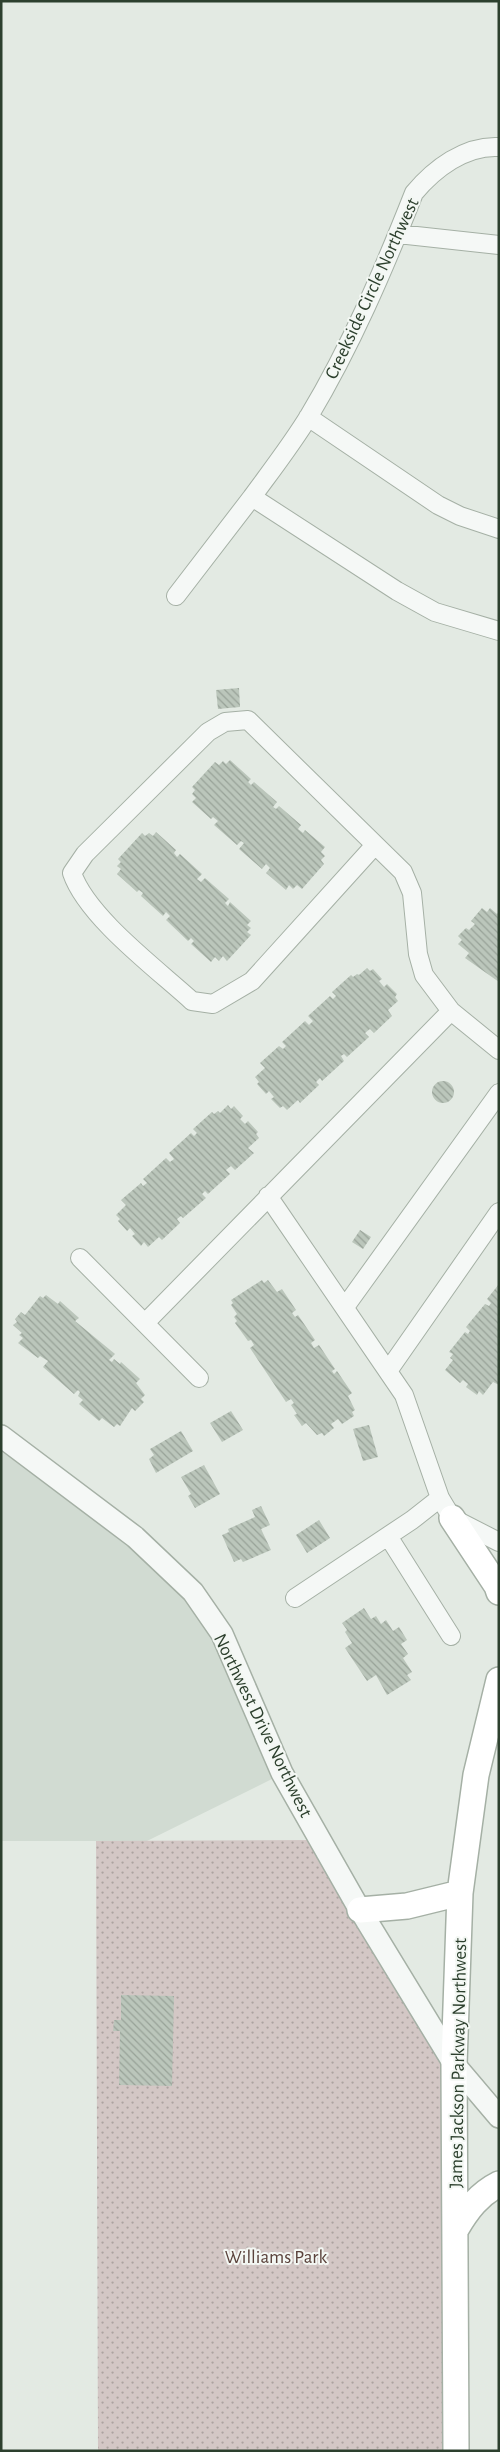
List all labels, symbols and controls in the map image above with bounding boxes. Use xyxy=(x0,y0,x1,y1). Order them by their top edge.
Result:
street label: Creekside Circle Northwest xyxy=(322,195,423,382)
street label: Northwest Drive Northwest xyxy=(210,1631,315,1820)
street label: James Jackson Parkway Northwest xyxy=(447,1938,470,2188)
park label: Williams Park xyxy=(225,2248,327,2267)

